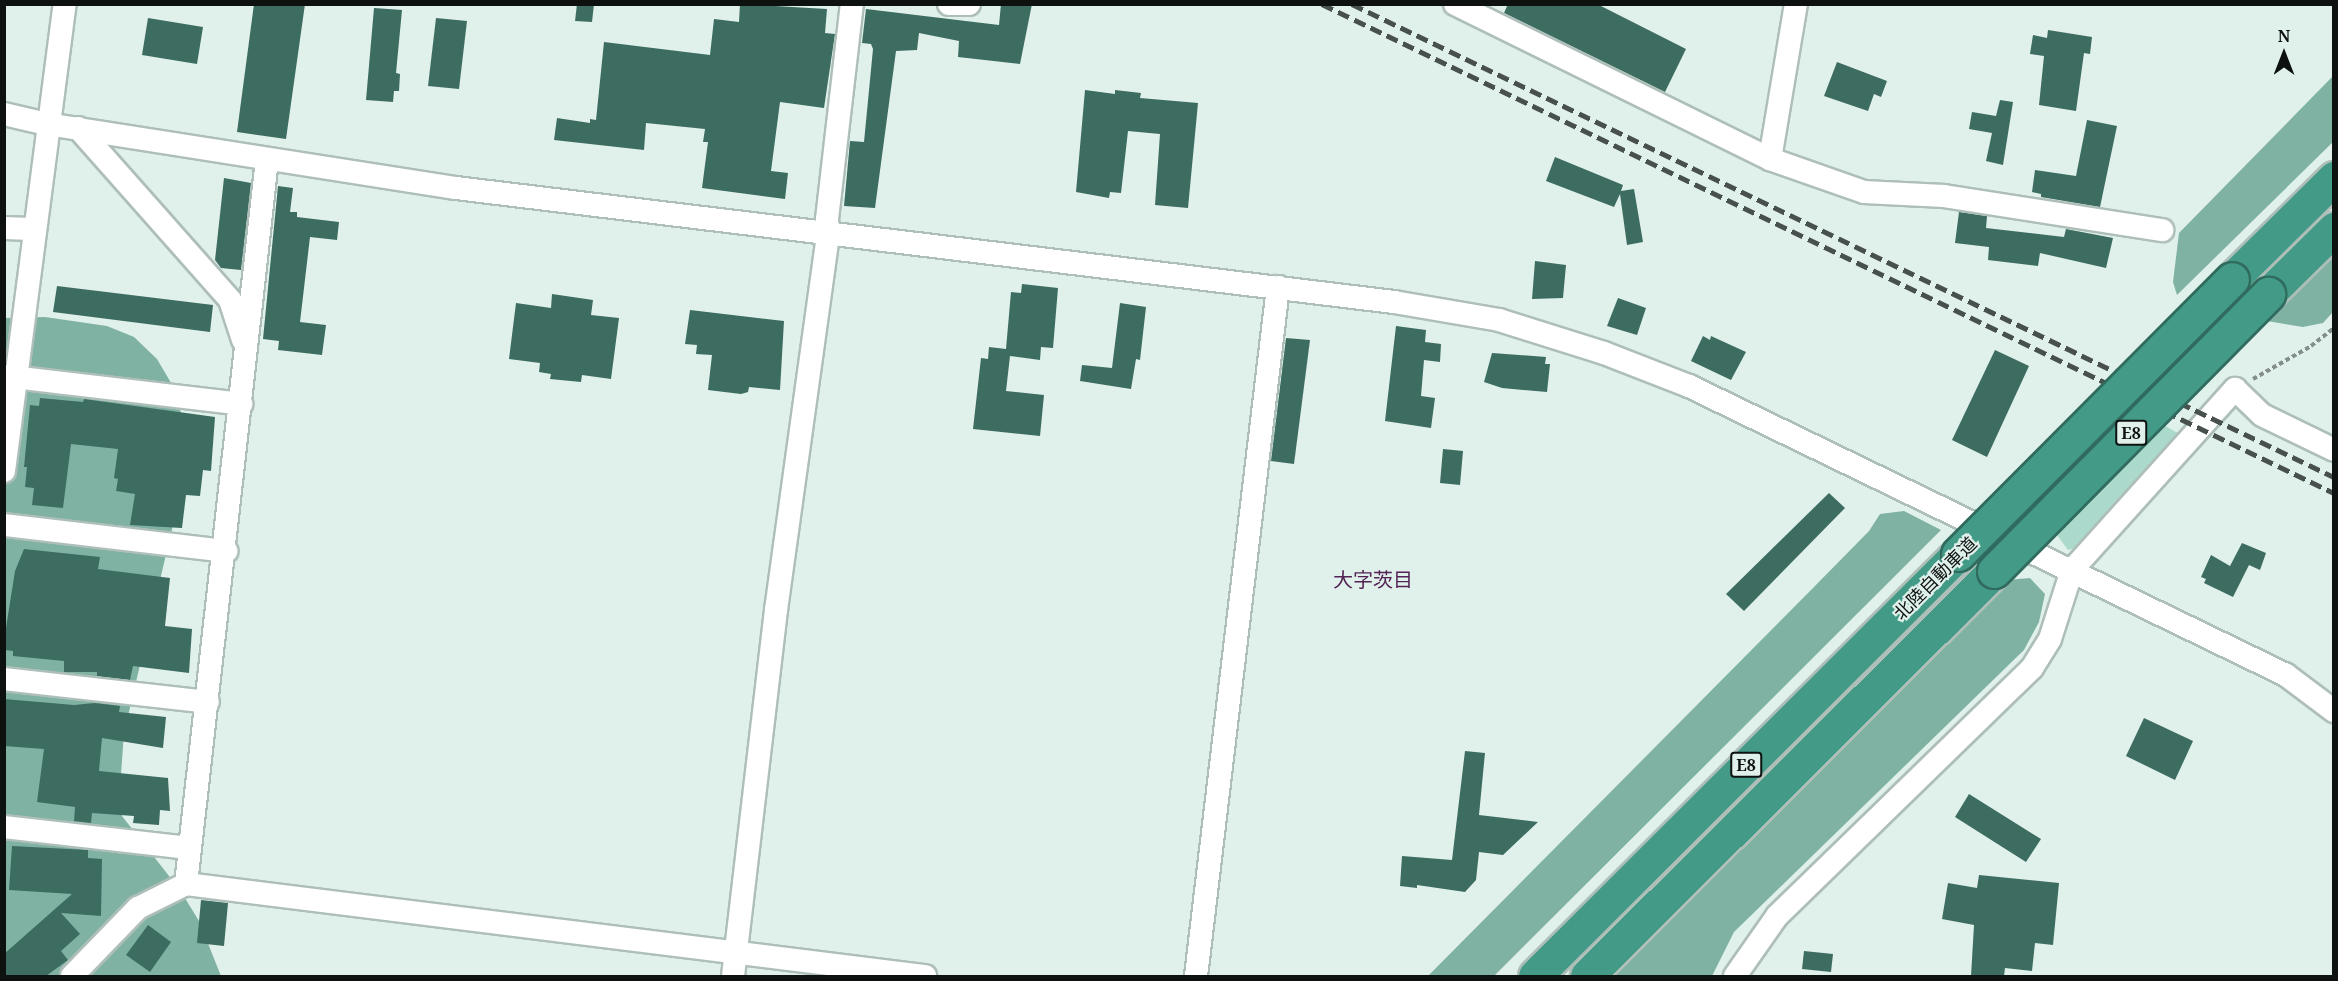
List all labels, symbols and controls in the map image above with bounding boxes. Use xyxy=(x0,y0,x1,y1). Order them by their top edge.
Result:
north arrow xyxy=(2254,24,2314,84)
text: N xyxy=(2278,25,2290,47)
road number: E8 xyxy=(2114,420,2148,446)
street label: 北陸自動車道 xyxy=(1889,532,1981,624)
district label: 大字茨目 xyxy=(1333,567,1413,591)
road number: E8 xyxy=(1730,752,1762,778)

